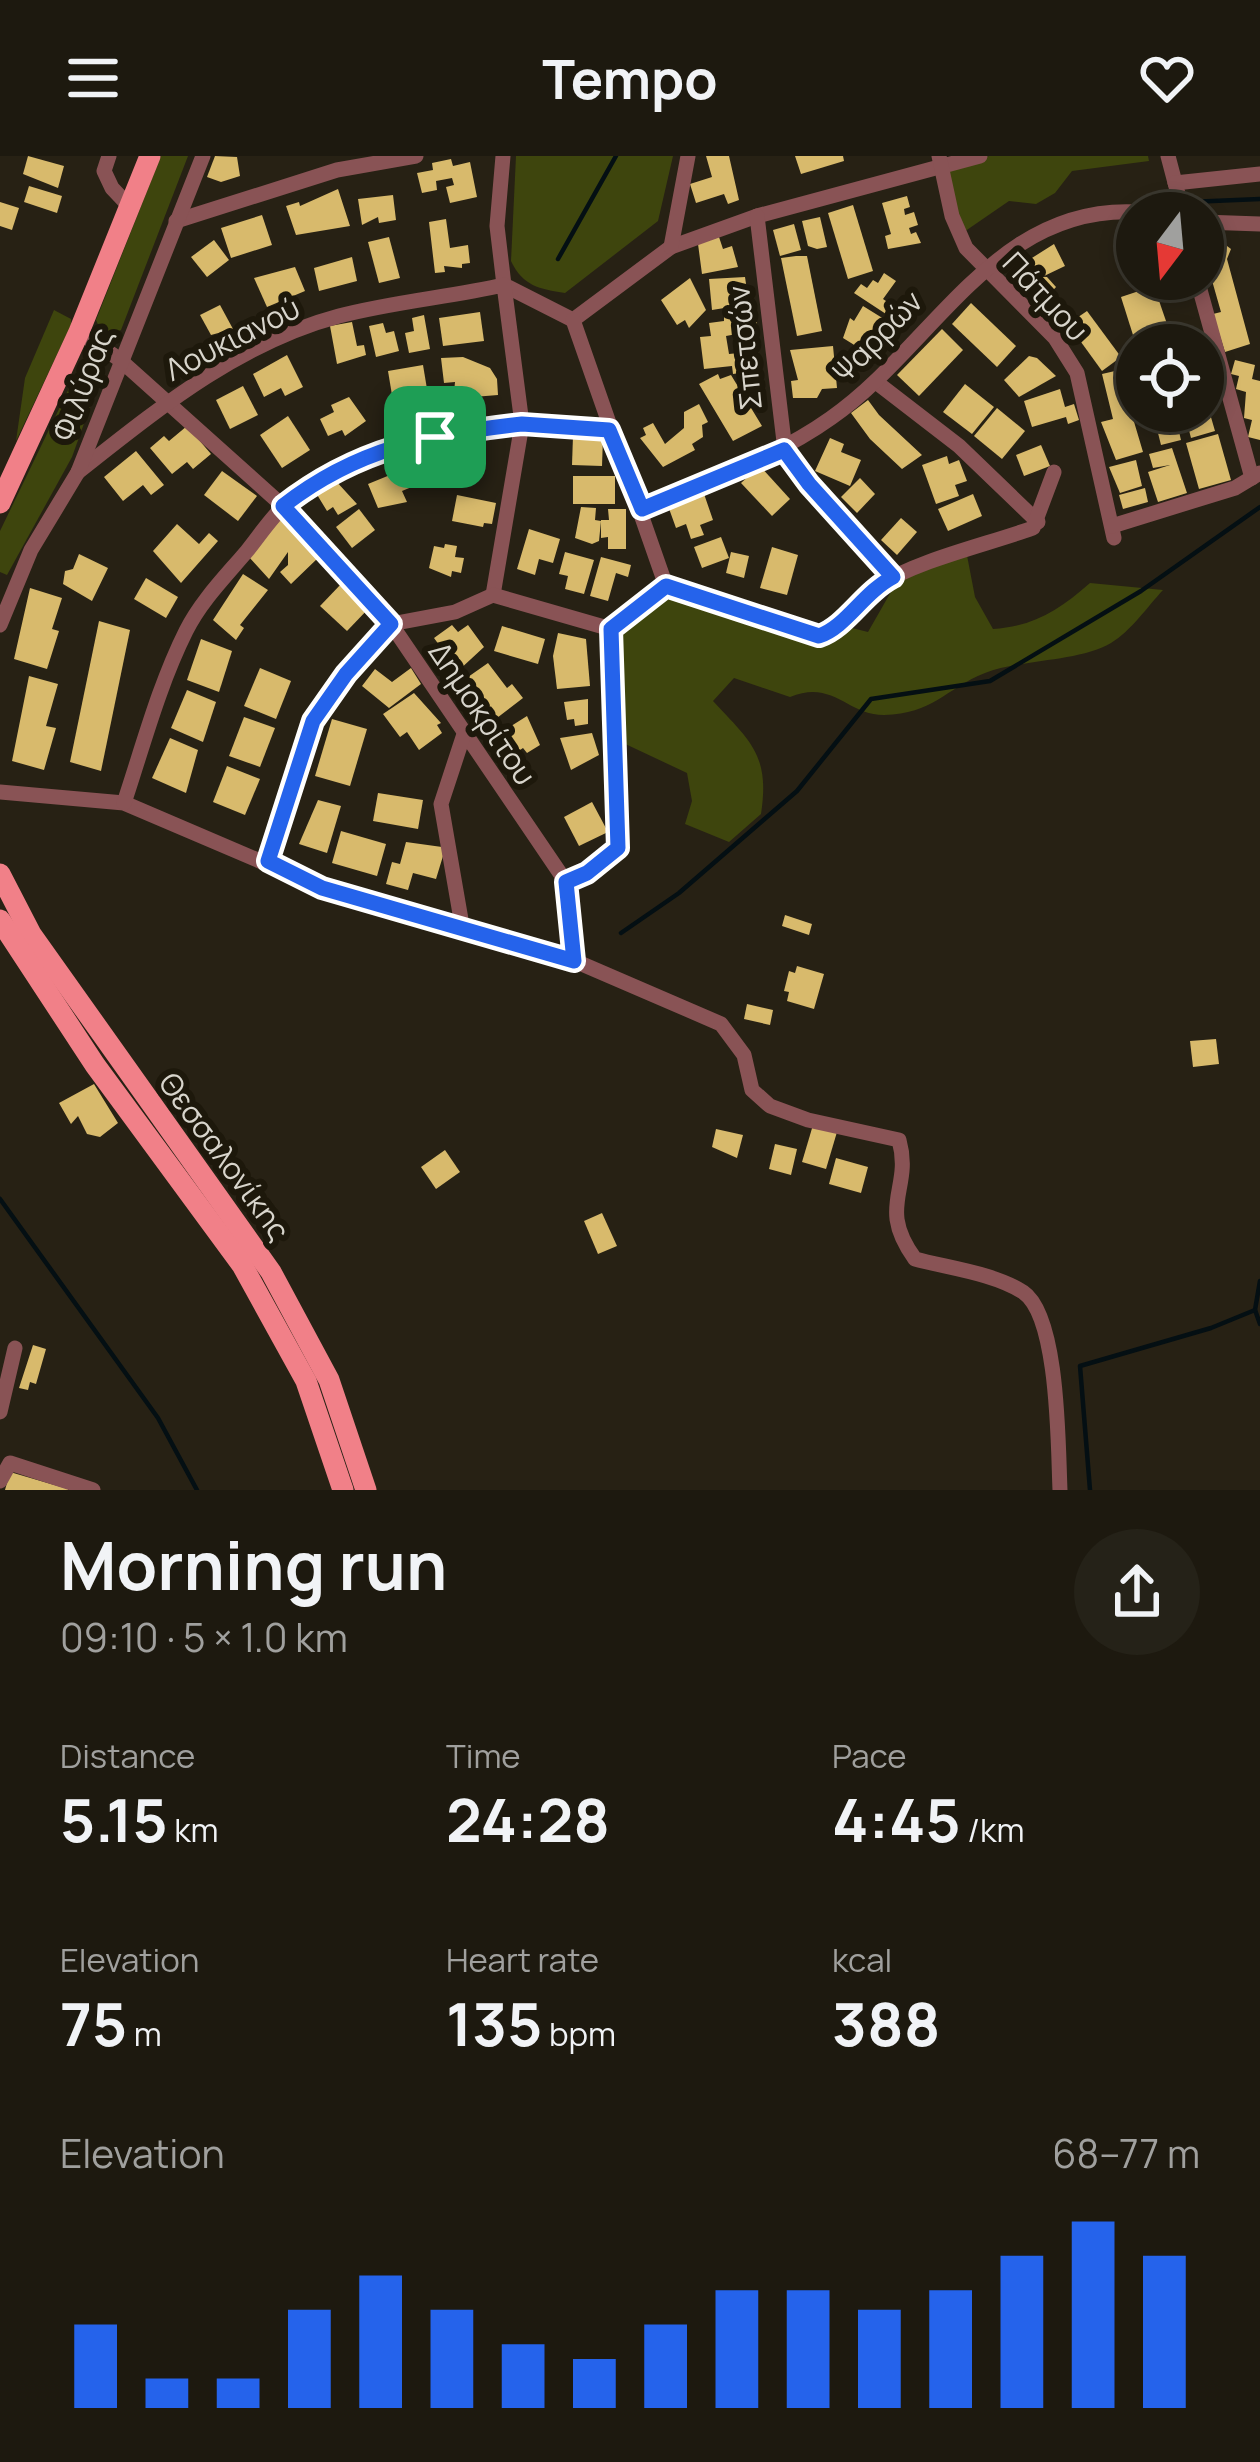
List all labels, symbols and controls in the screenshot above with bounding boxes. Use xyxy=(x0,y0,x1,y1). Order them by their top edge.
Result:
text: Tempo xyxy=(542,41,718,115)
icon: menu xyxy=(60,45,126,111)
icon: heart xyxy=(1134,45,1200,111)
north arrow xyxy=(1116,192,1224,300)
map controls xyxy=(1116,192,1224,432)
street label: Πάτμου xyxy=(994,243,1098,349)
street label: Ψαρρών xyxy=(823,281,931,391)
street label: Σπετσών xyxy=(717,284,771,412)
street label: Λουκιανού xyxy=(158,287,306,389)
street label: Φιλύρας xyxy=(42,322,122,446)
button: locate xyxy=(1116,324,1224,432)
pin xyxy=(384,386,486,488)
icon: arrive xyxy=(402,404,468,470)
street label: Δημοκρίτου xyxy=(420,633,546,793)
street label: Θεσσαλονίκης xyxy=(150,1064,300,1248)
text: Morning run xyxy=(60,1520,447,1610)
button: share xyxy=(1074,1529,1200,1655)
text: 09:10 · 5 × 1.0 km xyxy=(60,1610,348,1664)
text: Distance xyxy=(60,1733,195,1778)
text: Time xyxy=(446,1733,521,1778)
text: Pace xyxy=(832,1733,907,1778)
text: 5.15 xyxy=(60,1778,168,1860)
text: 24:28 xyxy=(446,1778,610,1860)
text: 4:45 xyxy=(832,1778,961,1860)
text: km xyxy=(168,1807,219,1852)
text: /km xyxy=(961,1807,1024,1852)
text: Elevation xyxy=(60,1937,199,1982)
text: Heart rate xyxy=(446,1937,599,1982)
text: kcal xyxy=(832,1937,892,1982)
text: 75 xyxy=(60,1982,127,2064)
text: 135 xyxy=(446,1982,542,2064)
text: 388 xyxy=(832,1982,940,2064)
text: m xyxy=(127,2011,162,2056)
text: bpm xyxy=(542,2011,616,2056)
text: Elevation xyxy=(60,2126,225,2180)
text: 68–77 m xyxy=(1052,2126,1200,2180)

